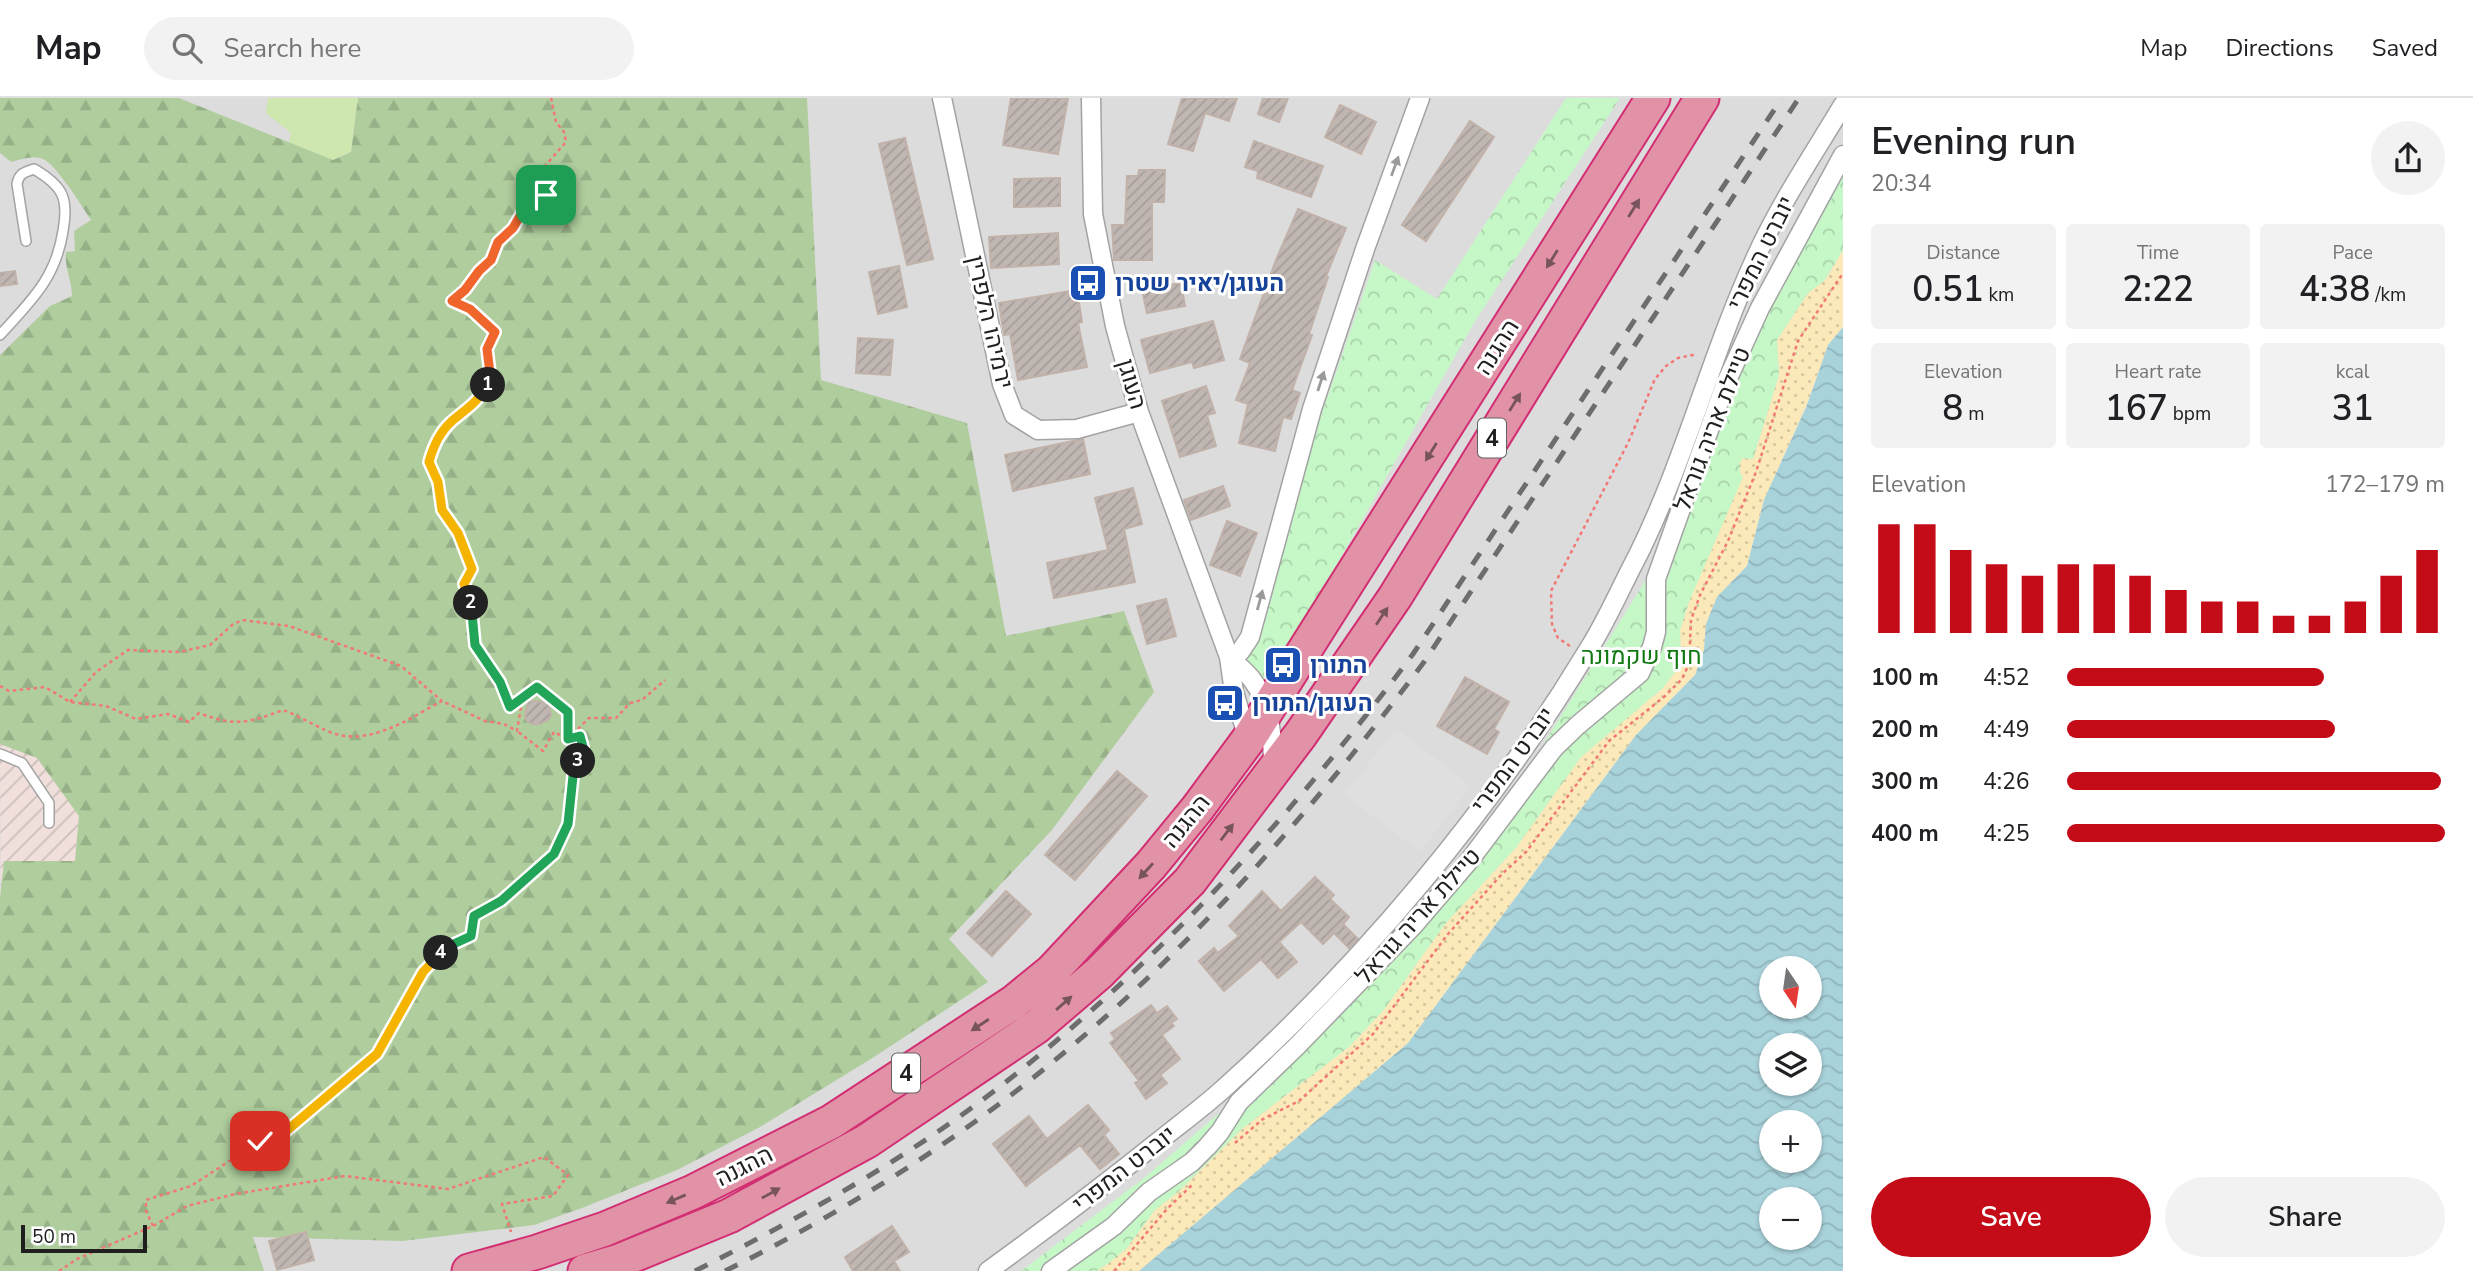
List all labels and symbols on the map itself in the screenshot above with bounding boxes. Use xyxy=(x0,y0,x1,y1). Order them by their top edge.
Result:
one-way arrow xyxy=(1390,155,1401,176)
pin xyxy=(516,165,576,225)
street label: יוברט המפרי xyxy=(1720,191,1802,315)
one-way arrow xyxy=(1628,198,1641,218)
one-way arrow xyxy=(1545,250,1558,269)
street label: ירמיהו הלפרין xyxy=(959,252,1021,392)
bus stop icon: העוגן/יאיר שטרן xyxy=(1067,262,1109,304)
place label: העוגן/יאיר שטרן xyxy=(1115,267,1284,299)
street label: ההגנה xyxy=(1467,313,1527,381)
street label: טיילת אריה גוראל xyxy=(1666,342,1758,516)
street label: העוגן xyxy=(1110,355,1154,413)
pin: 1 xyxy=(470,368,505,402)
one-way arrow xyxy=(1317,370,1327,391)
one-way arrow xyxy=(1509,392,1521,411)
road number: 4 xyxy=(1478,418,1506,458)
one-way arrow xyxy=(1424,442,1437,462)
pin: 2 xyxy=(454,586,489,620)
one-way arrow xyxy=(1255,589,1266,611)
one-way arrow xyxy=(1375,607,1389,625)
park label: חוף שקמונה xyxy=(1580,640,1702,672)
bus stop icon: התורן xyxy=(1262,644,1304,686)
place label: התורן xyxy=(1310,649,1368,681)
bus stop icon: העוגן/התורן xyxy=(1204,682,1246,724)
place label: העוגן/התורן xyxy=(1252,687,1373,719)
street label: יוברט המפרי xyxy=(1464,701,1562,819)
pin: 3 xyxy=(560,744,596,778)
street label: ההגנה xyxy=(1155,787,1217,855)
one-way arrow xyxy=(1220,824,1235,842)
street label: טיילת אריה גוראל xyxy=(1348,841,1488,991)
one-way arrow xyxy=(1138,862,1154,879)
pin: 4 xyxy=(424,936,458,970)
north arrow xyxy=(1759,956,1822,1018)
one-way arrow xyxy=(1055,995,1073,1011)
one-way arrow xyxy=(970,1018,989,1031)
road number: 4 xyxy=(892,1054,920,1092)
pin xyxy=(230,1111,290,1171)
street label: יוברט המפרי xyxy=(1066,1118,1182,1220)
street label: ההגנה xyxy=(710,1138,778,1194)
one-way arrow xyxy=(761,1187,781,1199)
one-way arrow xyxy=(666,1193,687,1204)
scale bar xyxy=(21,1222,147,1254)

